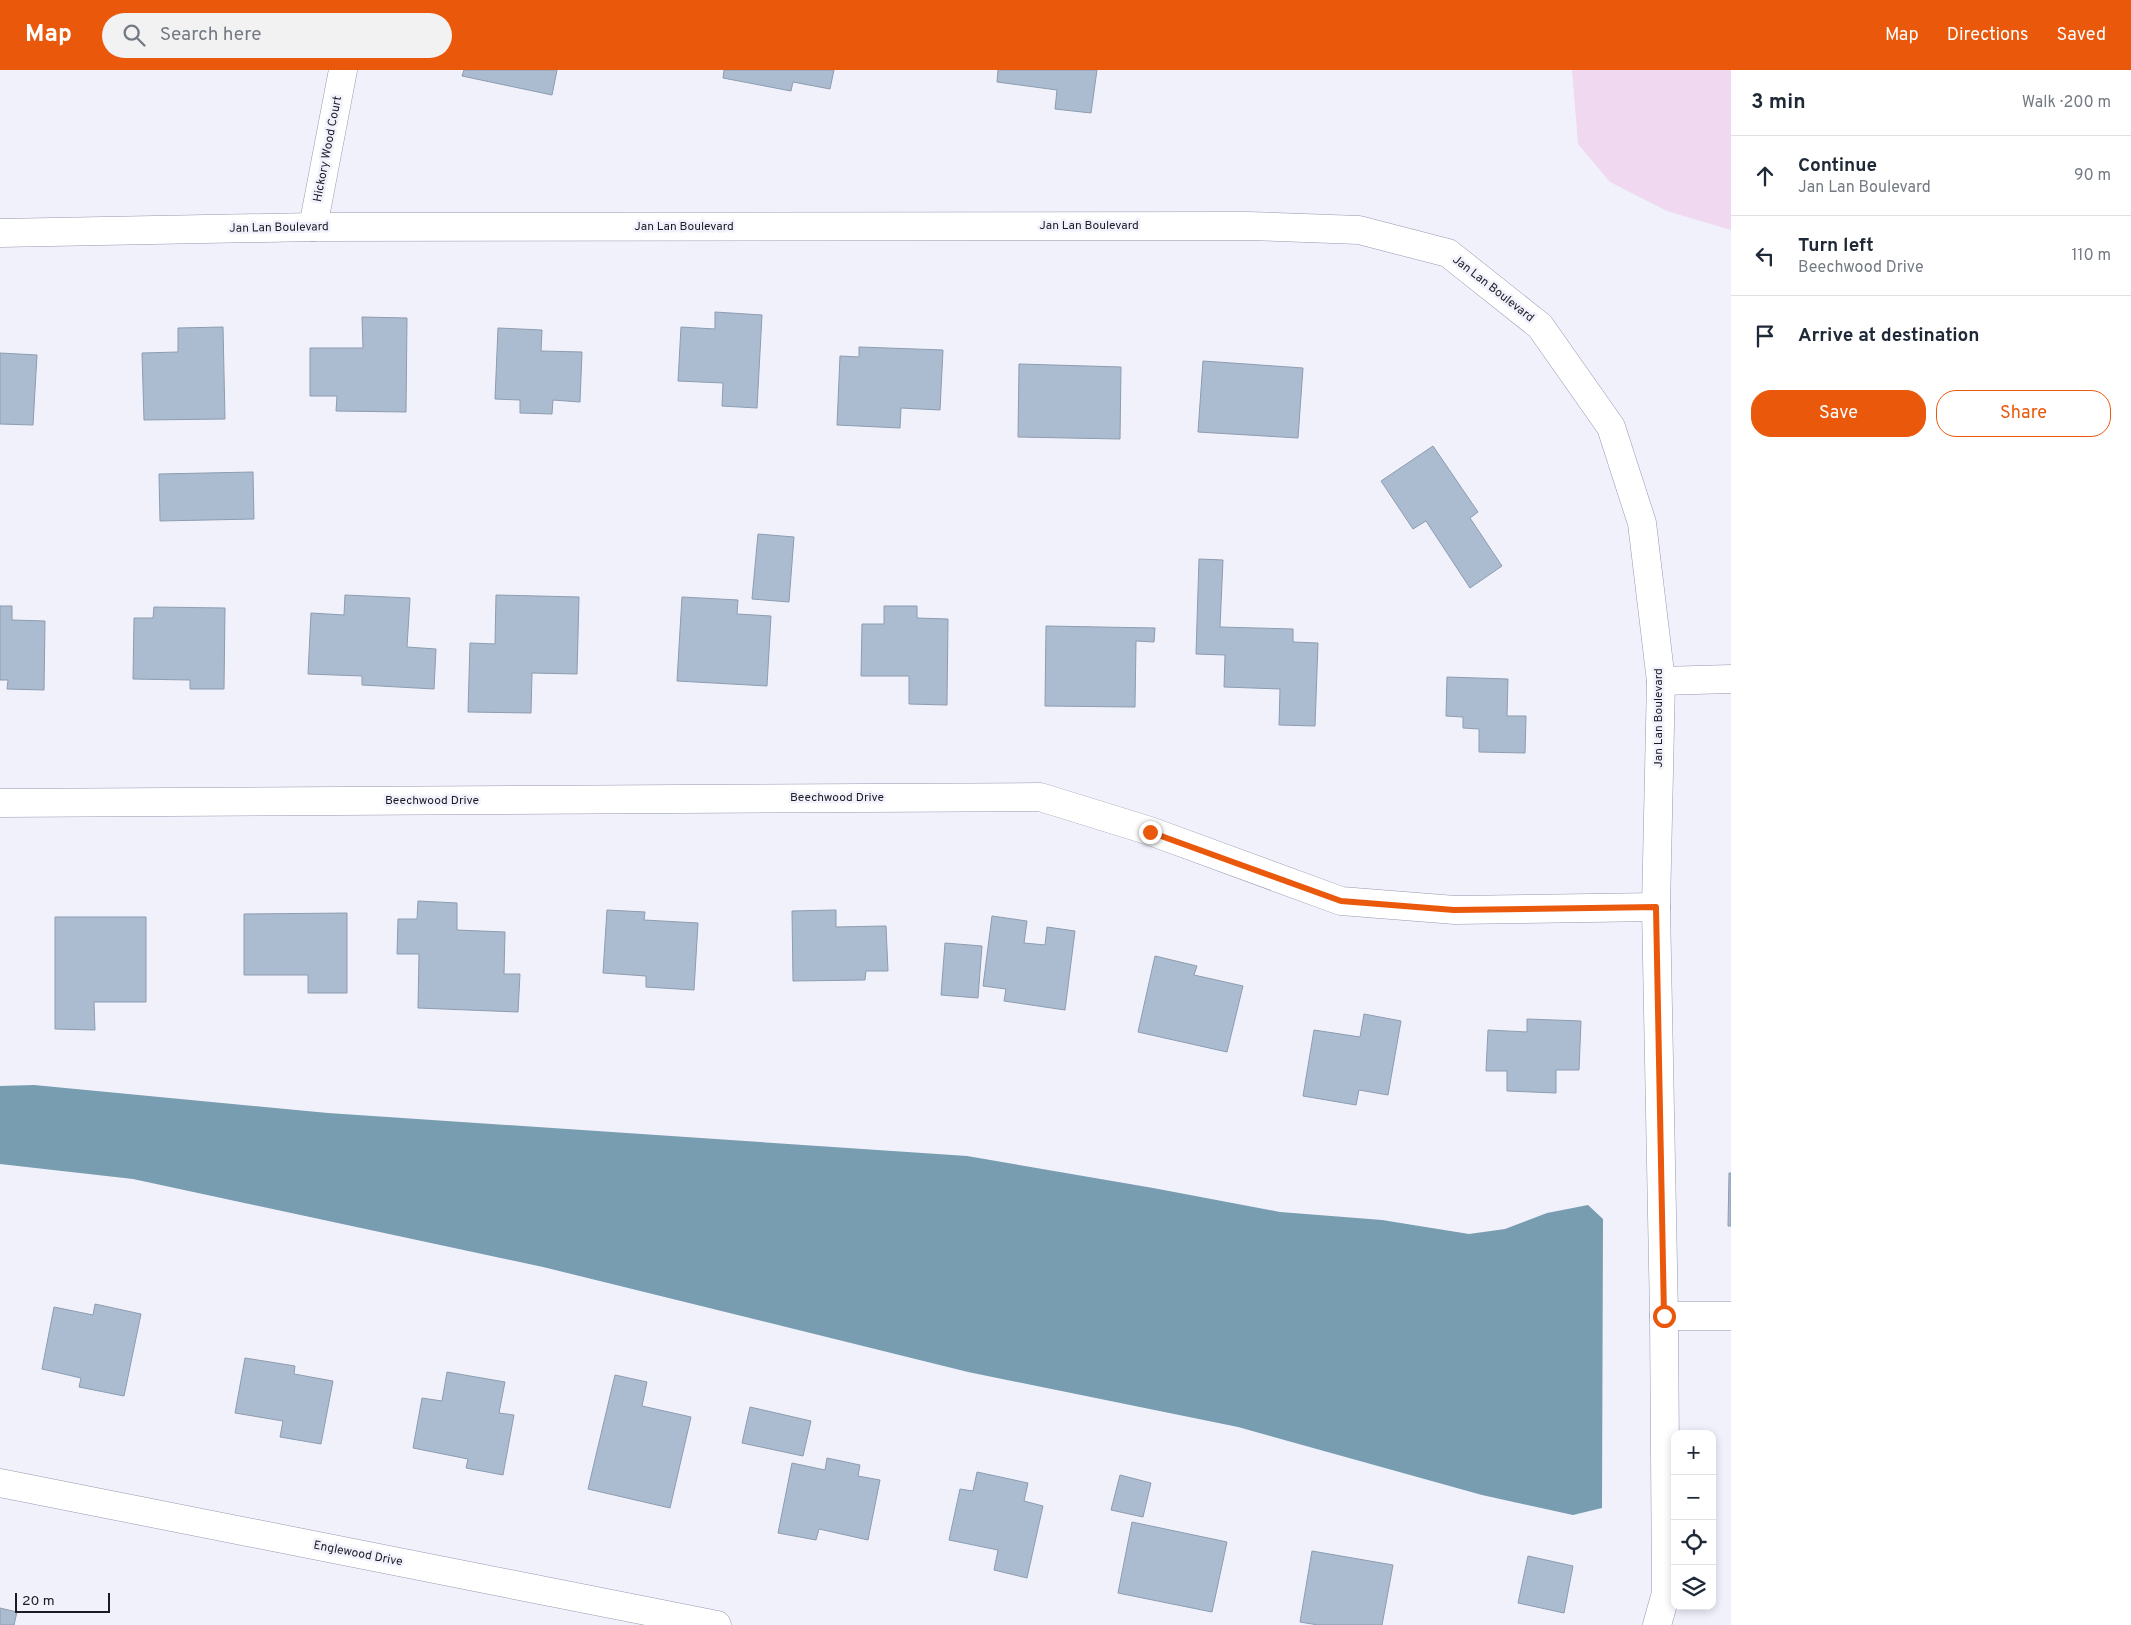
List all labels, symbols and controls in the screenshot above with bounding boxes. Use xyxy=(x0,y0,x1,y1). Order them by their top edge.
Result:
search box xyxy=(102,13,452,58)
text: Map xyxy=(25,20,72,50)
icon: search xyxy=(120,21,148,49)
text: Search here xyxy=(160,23,261,47)
text: Map xyxy=(1885,24,1919,47)
text: Directions xyxy=(1947,24,2029,47)
text: Saved xyxy=(2057,24,2106,47)
text: 3 min xyxy=(1751,89,1806,116)
text: Walk · 200 m xyxy=(2022,93,2111,113)
street label: Hickory Wood Court xyxy=(310,95,346,203)
text: Continue xyxy=(1798,154,1877,178)
icon: ahead xyxy=(1751,162,1779,190)
text: 90 m xyxy=(2074,166,2111,186)
text: Jan Lan Boulevard xyxy=(1798,178,1931,198)
street label: Jan Lan Boulevard xyxy=(1039,218,1139,234)
street label: Jan Lan Boulevard xyxy=(229,219,329,237)
street label: Jan Lan Boulevard xyxy=(634,219,734,235)
text: Turn left xyxy=(1798,234,1874,258)
icon: left xyxy=(1751,242,1779,270)
text: 110 m xyxy=(2071,246,2111,266)
street label: Jan Lan Boulevard xyxy=(1449,252,1537,326)
text: Beechwood Drive xyxy=(1798,258,1924,278)
icon: arrive xyxy=(1751,322,1779,350)
text: Arrive at destination xyxy=(1798,324,1979,348)
button: Save xyxy=(1751,390,1926,437)
button: Share xyxy=(1936,390,2111,437)
street label: Jan Lan Boulevard xyxy=(1651,668,1667,768)
street label: Beechwood Drive xyxy=(790,790,884,806)
street label: Beechwood Drive xyxy=(385,793,479,809)
route end xyxy=(1139,821,1162,844)
route start xyxy=(1653,1305,1676,1328)
map controls xyxy=(1671,1430,1716,1610)
button: + xyxy=(1671,1430,1716,1475)
button: − xyxy=(1671,1475,1716,1520)
button: locate xyxy=(1671,1520,1716,1565)
street label: Englewood Drive xyxy=(312,1538,404,1570)
button: layers xyxy=(1671,1565,1716,1610)
scale bar xyxy=(15,1590,110,1613)
text: 20 m xyxy=(22,1593,55,1610)

